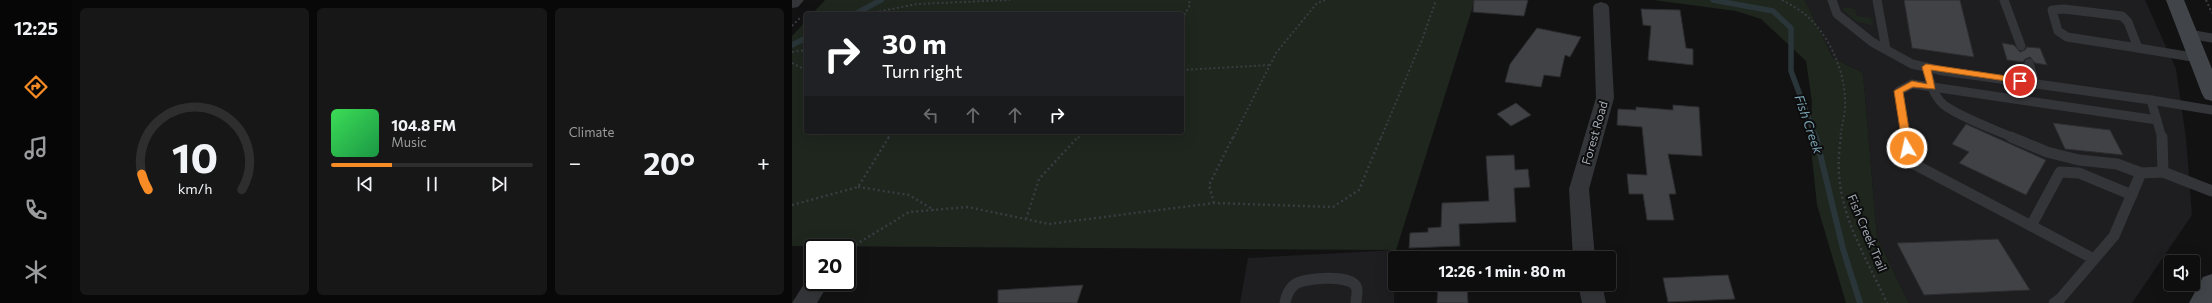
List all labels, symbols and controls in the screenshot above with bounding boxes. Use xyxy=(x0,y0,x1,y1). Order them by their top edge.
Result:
text: 12:25 xyxy=(14,17,58,39)
text: 30 m xyxy=(882,26,947,60)
icon: right xyxy=(816,28,868,80)
text: Turn right xyxy=(882,60,962,82)
pin xyxy=(2003,64,2037,98)
icon: arrive xyxy=(2009,70,2031,92)
icon: directions xyxy=(22,73,50,101)
water label: Fish Creek xyxy=(1791,92,1827,156)
street label: Forest Road xyxy=(1578,99,1610,166)
icon: left xyxy=(920,104,942,126)
icon: ahead xyxy=(962,104,984,126)
icon: ahead xyxy=(1004,104,1026,126)
icon: right xyxy=(1046,104,1068,126)
text: 104.8 FM xyxy=(391,116,456,134)
text: Climate xyxy=(569,124,614,140)
position arrow xyxy=(1886,127,1928,169)
text: 10 xyxy=(171,130,218,181)
icon: music xyxy=(22,134,50,162)
text: Music xyxy=(391,134,427,150)
text: 20° xyxy=(643,144,695,181)
text: − xyxy=(569,149,581,176)
text: + xyxy=(757,149,770,176)
icon: previous xyxy=(354,173,376,195)
icon: pause xyxy=(421,173,443,195)
icon: next xyxy=(488,173,510,195)
text: km/h xyxy=(177,178,212,196)
street label: Fish Creek Trail xyxy=(1845,192,1891,273)
icon: phone xyxy=(22,196,50,224)
speed limit sign: 20 xyxy=(804,239,856,291)
map controls xyxy=(2164,255,2200,291)
button: sound xyxy=(2164,255,2200,291)
icon: climate xyxy=(22,258,50,286)
text: 12:26 · 1 min · 80 m xyxy=(1438,262,1566,280)

